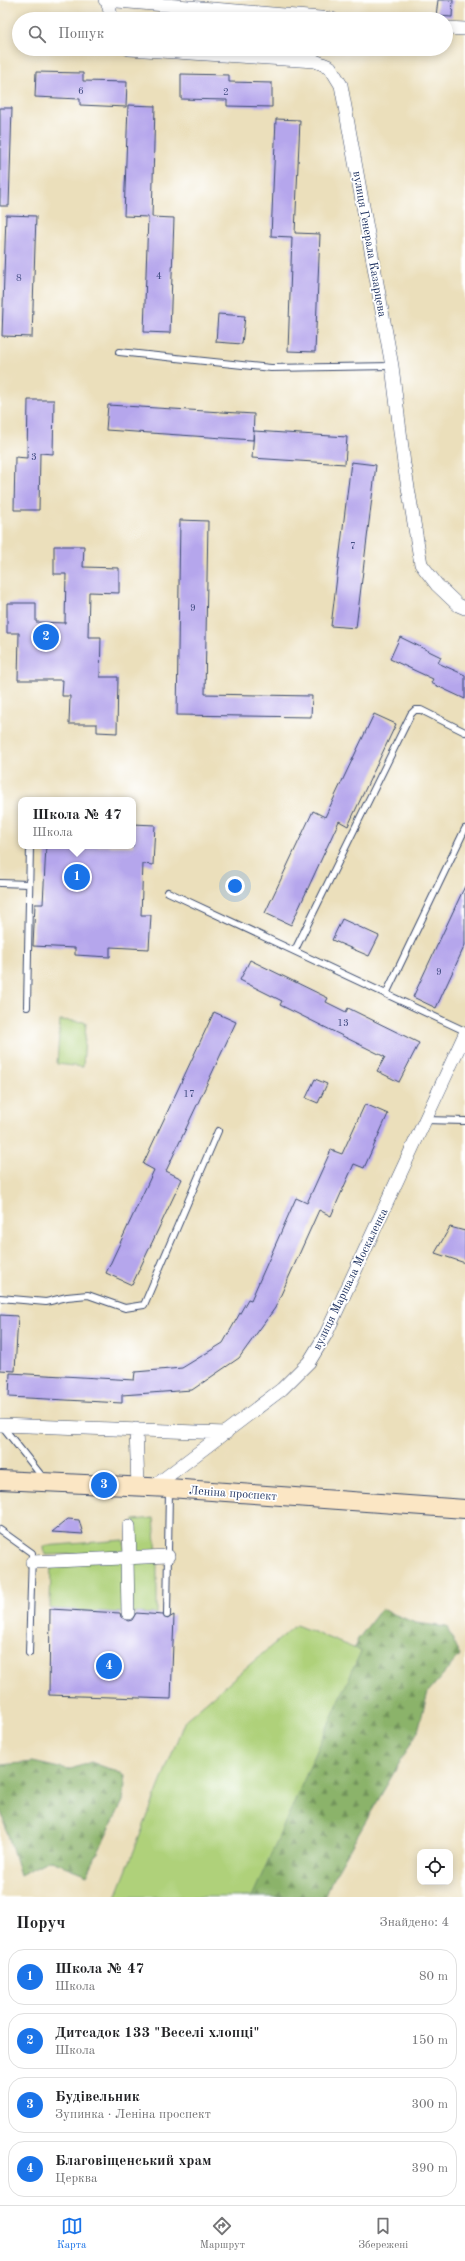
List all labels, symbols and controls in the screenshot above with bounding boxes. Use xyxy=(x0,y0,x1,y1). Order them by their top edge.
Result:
search box xyxy=(12,12,453,56)
icon: search xyxy=(26,23,48,45)
text: Пошук xyxy=(58,27,104,42)
house number: 6 xyxy=(78,86,84,96)
house number: 2 xyxy=(223,87,229,97)
street label: вулиця Генерала Казарцева xyxy=(350,170,388,318)
house number: 4 xyxy=(156,271,162,281)
house number: 8 xyxy=(16,273,22,283)
house number: 3 xyxy=(31,452,37,462)
house number: 7 xyxy=(350,541,356,551)
house number: 9 xyxy=(190,603,196,613)
pin: 2 xyxy=(33,622,59,652)
popup xyxy=(18,797,136,849)
text: Школа № 47 xyxy=(32,808,122,823)
text: Школа xyxy=(32,826,73,839)
pin: 1 xyxy=(64,862,90,892)
your location xyxy=(225,876,245,896)
house number: 9 xyxy=(436,967,442,977)
house number: 13 xyxy=(337,1018,349,1028)
house number: 17 xyxy=(183,1089,195,1099)
street label: вулиця Маршала Москаленка xyxy=(311,1207,391,1352)
pin: 3 xyxy=(91,1470,117,1500)
street label: Леніна проспект xyxy=(188,1484,278,1503)
pin: 4 xyxy=(96,1651,122,1681)
map controls xyxy=(417,1849,453,1885)
button: locate xyxy=(417,1849,453,1885)
text: Поруч xyxy=(16,1915,65,1932)
text: Знайдено: 4 xyxy=(380,1916,449,1929)
text: Школа № 47 xyxy=(55,1962,144,1977)
text: 1 xyxy=(26,1970,34,1983)
text: 80 m xyxy=(419,1970,448,1983)
text: Школа xyxy=(55,1980,95,1993)
text: Дитсадок 133 "Веселі хлопці" xyxy=(55,2026,259,2041)
text: 2 xyxy=(26,2034,34,2047)
text: 150 m xyxy=(411,2034,448,2047)
text: Школа xyxy=(55,2044,95,2057)
text: Будівельник xyxy=(55,2090,140,2105)
text: 3 xyxy=(26,2098,34,2111)
text: 300 m xyxy=(411,2098,448,2111)
text: Зупинка · Леніна проспект xyxy=(55,2108,211,2121)
text: Благовіщенський храм xyxy=(55,2154,212,2169)
text: 4 xyxy=(26,2162,34,2175)
text: 390 m xyxy=(411,2162,448,2175)
text: Церква xyxy=(55,2172,97,2185)
tab: Карта xyxy=(57,2215,86,2253)
tab: Маршрут xyxy=(200,2215,245,2253)
tab: Збережені xyxy=(358,2215,408,2253)

